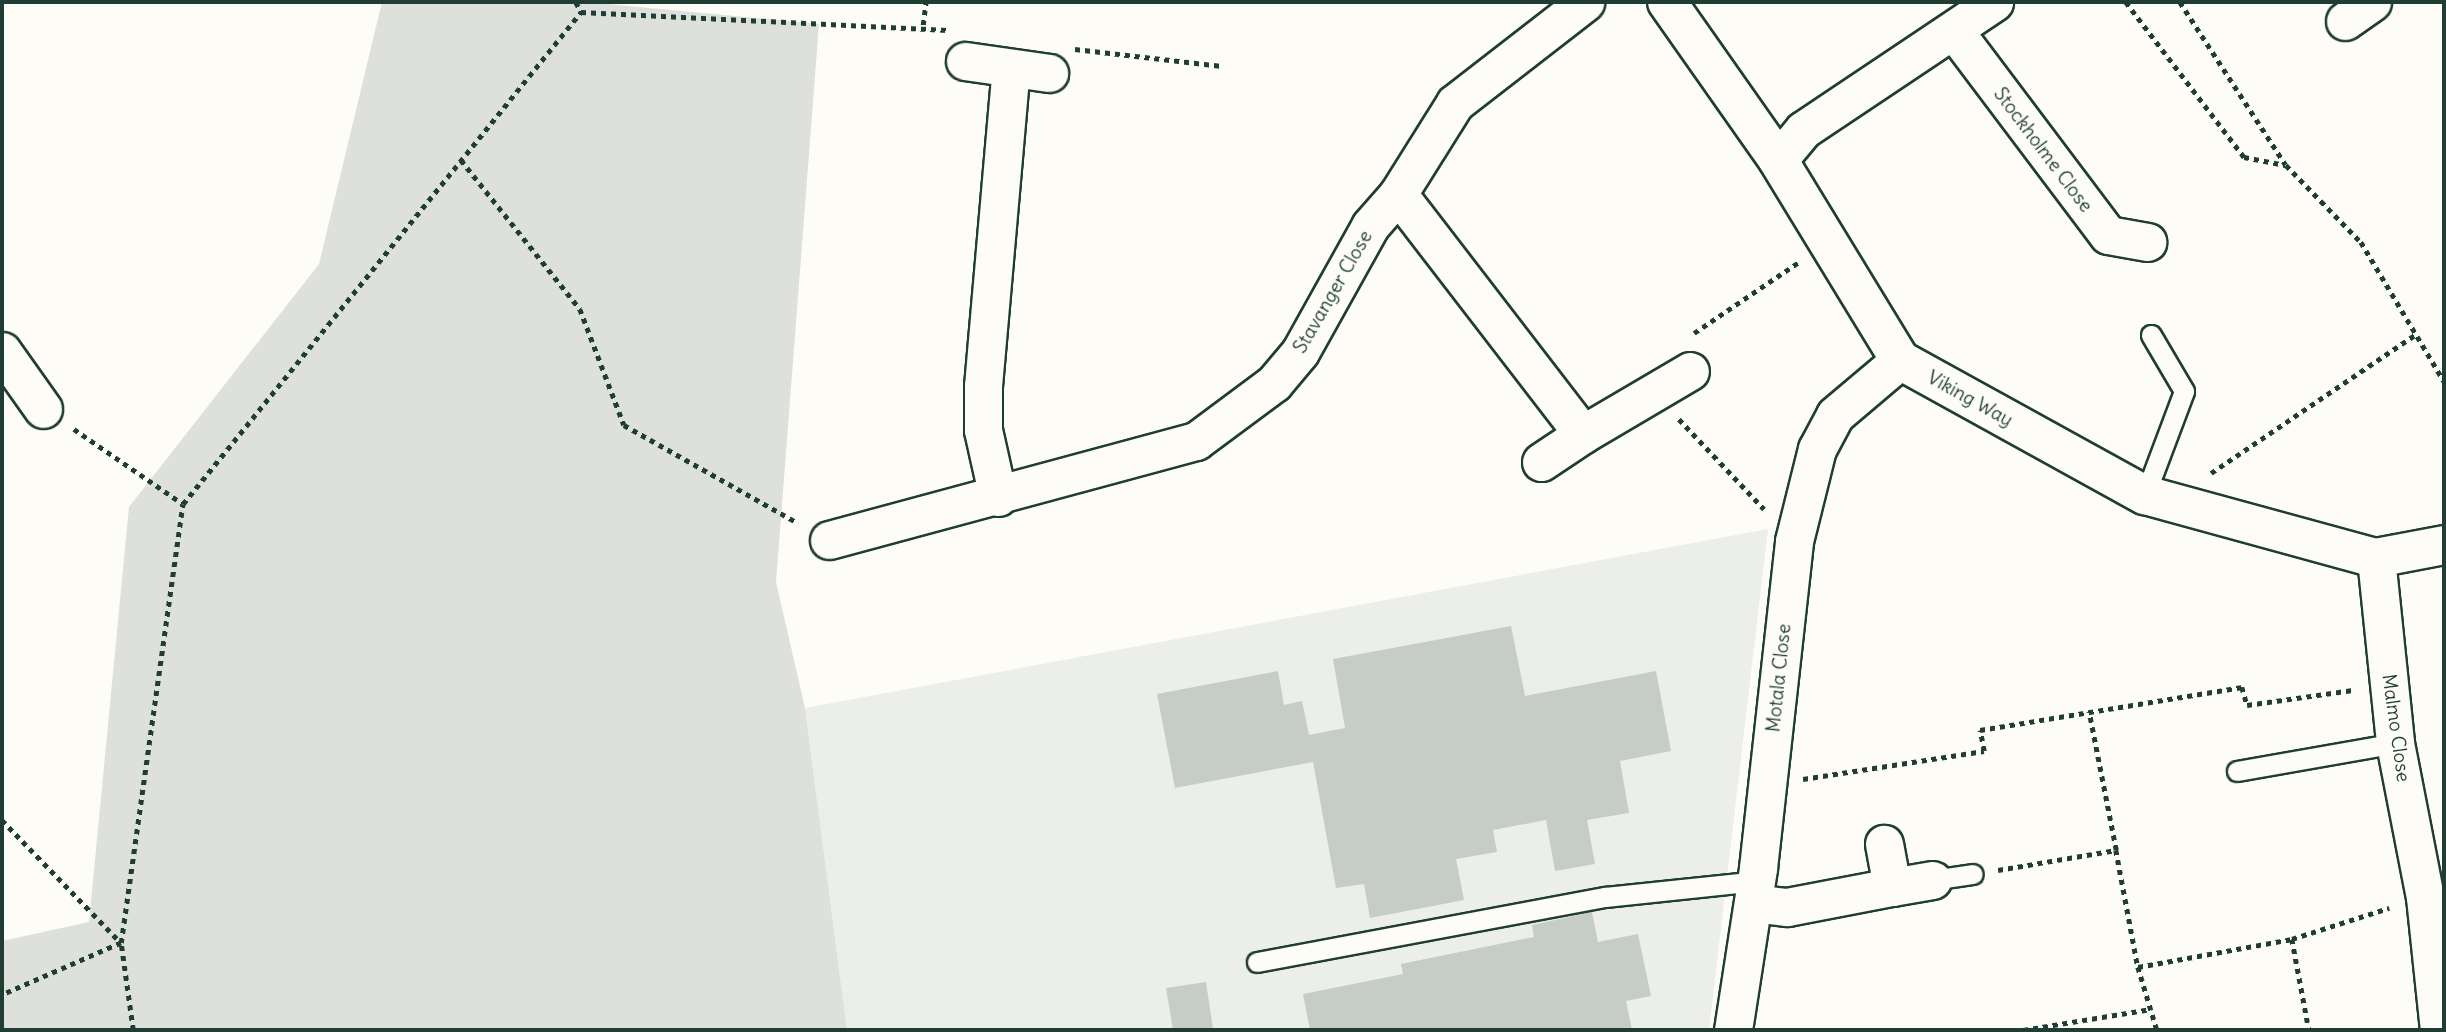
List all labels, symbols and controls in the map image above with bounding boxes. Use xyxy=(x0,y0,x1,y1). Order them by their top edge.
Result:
street label: Stockholme Close xyxy=(1989,83,2097,217)
street label: Stavanger Close xyxy=(1289,227,1377,357)
street label: Viking Way xyxy=(1923,366,2017,432)
street label: Motala Close xyxy=(1762,623,1796,733)
street label: Malmo Close xyxy=(2377,673,2415,783)

